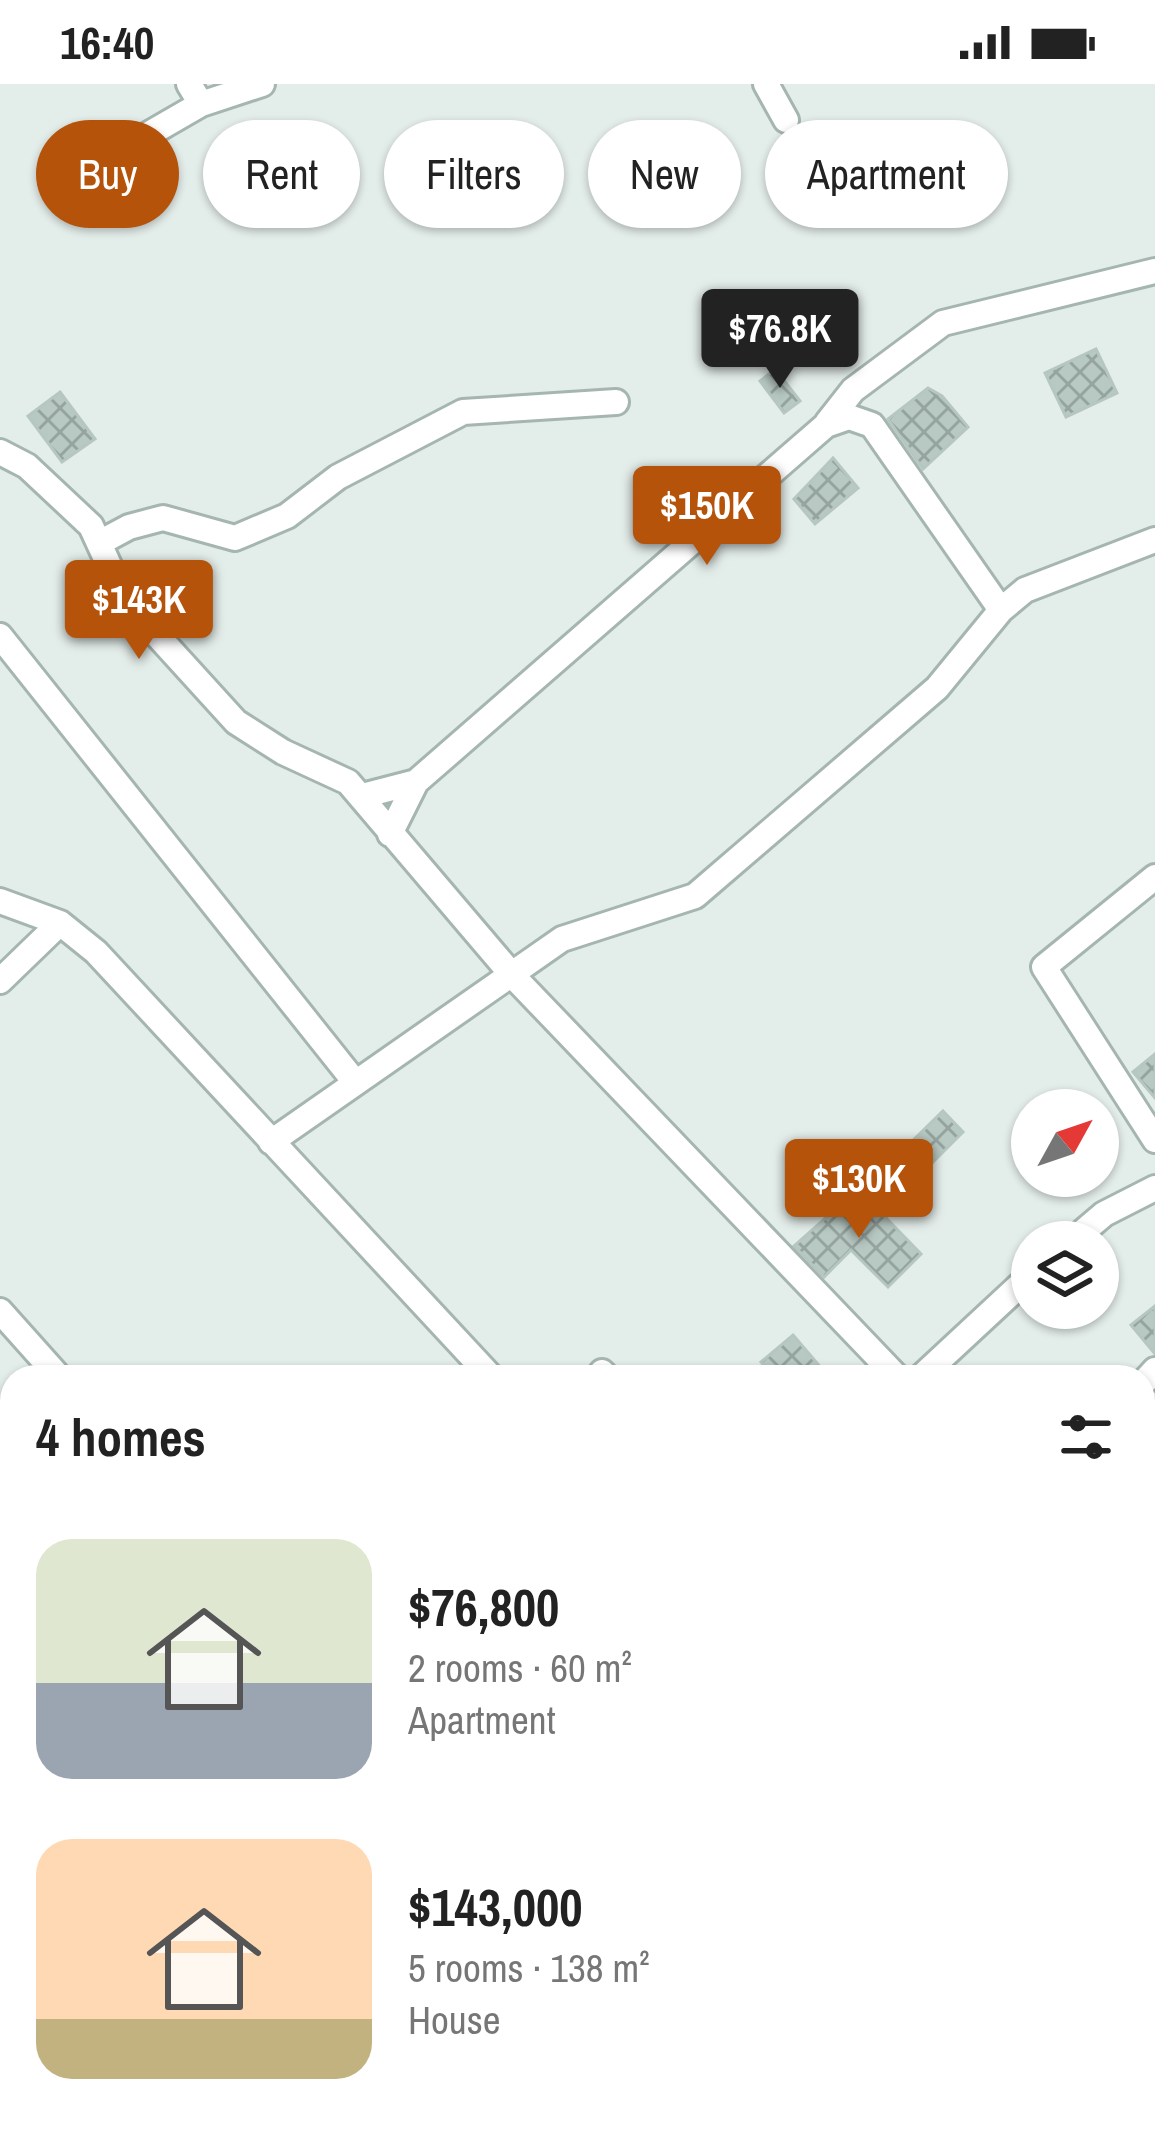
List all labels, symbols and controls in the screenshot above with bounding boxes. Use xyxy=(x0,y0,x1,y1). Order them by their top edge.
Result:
text: 16:40 xyxy=(60,12,154,73)
chip: Buy xyxy=(36,120,179,228)
chip: Rent xyxy=(203,120,360,228)
chip: Filters xyxy=(384,120,564,228)
chip: New xyxy=(588,120,741,228)
chip: Apartment xyxy=(765,120,1008,228)
pin: $76.8K xyxy=(682,289,878,391)
text: $76.8K xyxy=(728,302,832,354)
pin: $150K xyxy=(623,466,791,568)
text: $150K xyxy=(660,479,754,531)
pin: $143K xyxy=(55,560,223,662)
text: $143K xyxy=(92,573,186,625)
north arrow xyxy=(1011,1089,1119,1197)
map controls xyxy=(1011,1089,1119,1329)
pin: $130K xyxy=(775,1139,943,1241)
text: $130K xyxy=(812,1152,906,1204)
button: layers xyxy=(1011,1221,1119,1329)
text: 4 homes xyxy=(36,1403,206,1472)
icon: filters xyxy=(1053,1404,1119,1470)
text: $76,800 xyxy=(408,1573,559,1642)
icon: home xyxy=(132,1587,276,1731)
text: 2 rooms · 60 m² xyxy=(408,1642,632,1694)
text: Apartment xyxy=(408,1694,556,1746)
text: $143,000 xyxy=(408,1873,582,1942)
icon: home xyxy=(132,1887,276,2031)
text: 5 rooms · 138 m² xyxy=(408,1942,650,1994)
text: House xyxy=(408,1994,500,2046)

